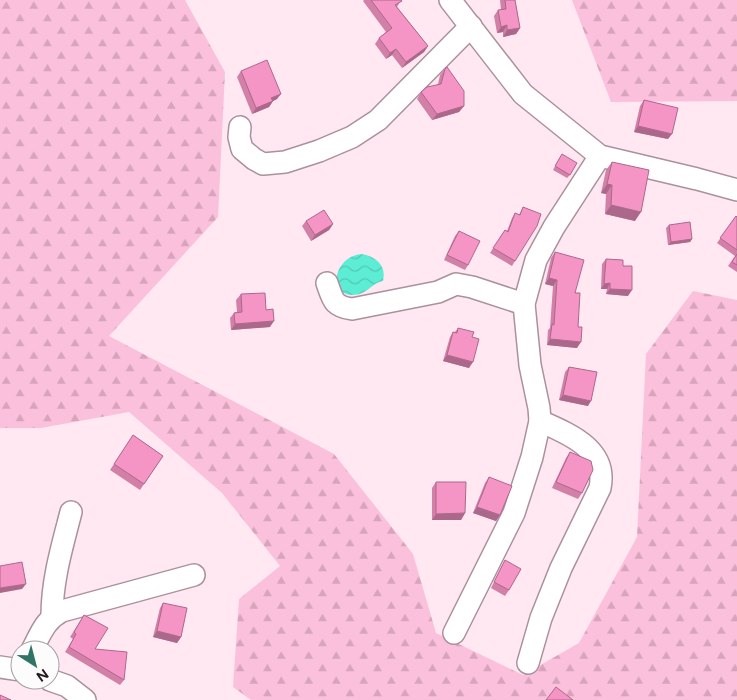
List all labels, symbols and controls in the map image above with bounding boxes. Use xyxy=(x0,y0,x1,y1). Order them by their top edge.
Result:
north arrow xyxy=(10,640,60,690)
text: N xyxy=(33,665,52,685)

